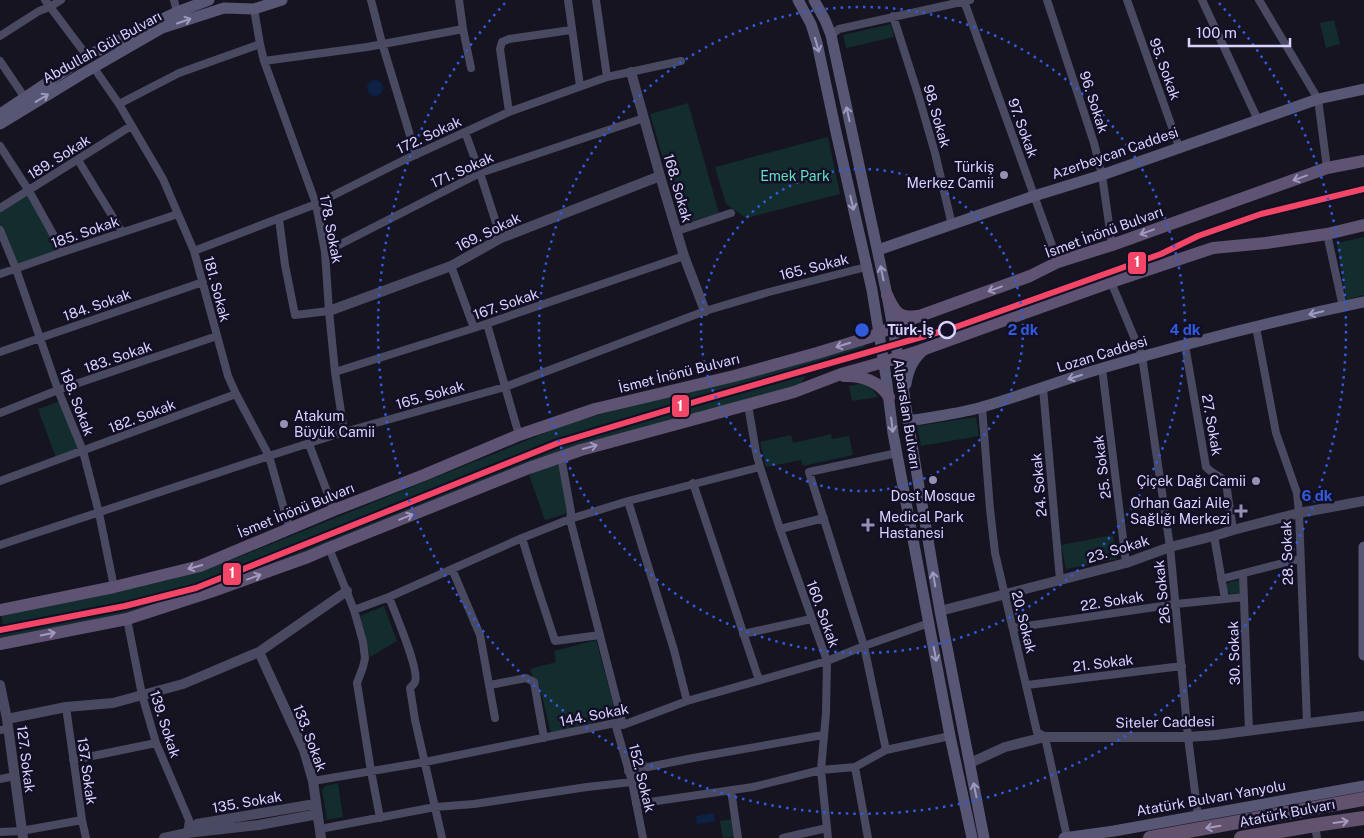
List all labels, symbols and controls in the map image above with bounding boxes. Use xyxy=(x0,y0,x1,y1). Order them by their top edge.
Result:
street label: Abdullah Gül Bulvarı xyxy=(40,8,164,86)
scale bar xyxy=(1189,15,1290,47)
one-way arrow xyxy=(176,16,191,25)
text: 100 m xyxy=(1196,24,1237,41)
one-way arrow xyxy=(813,36,823,52)
street label: 95. Sokak xyxy=(1146,36,1184,102)
street label: 96. Sokak xyxy=(1076,69,1112,135)
street label: 98. Sokak xyxy=(920,83,954,149)
one-way arrow xyxy=(34,93,48,103)
street label: 97. Sokak xyxy=(1005,96,1041,160)
one-way arrow xyxy=(843,107,852,123)
street label: 172. Sokak xyxy=(394,113,464,157)
street label: Azerbeycan Caddesi xyxy=(1050,124,1180,182)
street label: 189. Sokak xyxy=(25,131,93,182)
street label: 171. Sokak xyxy=(428,149,496,191)
street label: 168. Sokak xyxy=(661,152,695,224)
place label: Türkiş Merkez Camii xyxy=(906,159,994,191)
park label: Emek Park xyxy=(760,168,830,184)
marker: Türkiş Merkez Camii xyxy=(998,169,1010,181)
one-way arrow xyxy=(1293,174,1308,183)
street label: 178. Sokak xyxy=(316,193,346,265)
one-way arrow xyxy=(848,195,857,211)
street label: İsmet İnönü Bulvarı xyxy=(1042,201,1165,261)
street label: 169. Sokak xyxy=(453,209,523,255)
street label: 185. Sokak xyxy=(49,213,121,251)
one-way arrow xyxy=(1140,228,1155,237)
street label: 165. Sokak xyxy=(778,251,850,283)
line badge: 1 xyxy=(1127,251,1147,275)
street label: 181. Sokak xyxy=(201,254,233,324)
text: 1 xyxy=(1134,254,1140,270)
one-way arrow xyxy=(877,265,887,281)
street label: 167. Sokak xyxy=(471,285,541,323)
one-way arrow xyxy=(988,285,1003,294)
street label: 184. Sokak xyxy=(61,286,133,324)
one-way arrow xyxy=(1309,309,1325,318)
centre of rings xyxy=(853,321,871,339)
place label: Türk-İş xyxy=(887,321,934,338)
marker: Türk-İş xyxy=(938,321,956,339)
text: 2 dk xyxy=(1008,321,1039,338)
text: 4 dk xyxy=(1170,321,1201,338)
street label: Lozan Caddesi xyxy=(1055,333,1149,375)
street label: 183. Sokak xyxy=(82,338,154,376)
one-way arrow xyxy=(835,341,851,351)
street label: İsmet İnönü Bulvarı xyxy=(616,348,741,396)
street label: Alparslan Bulvarı xyxy=(890,358,924,470)
street label: 188. Sokak xyxy=(57,366,97,438)
one-way arrow xyxy=(1068,373,1083,382)
street label: 165. Sokak xyxy=(394,378,466,412)
street label: 27. Sokak xyxy=(1199,393,1225,457)
line badge: 1 xyxy=(671,394,690,418)
street label: 182. Sokak xyxy=(106,396,178,436)
text: 1 xyxy=(677,398,683,414)
place label: Atakum Büyük Camii xyxy=(294,408,375,440)
one-way arrow xyxy=(888,417,898,433)
marker: Atakum Büyük Camii xyxy=(278,418,290,430)
street label: 25. Sokak xyxy=(1090,434,1114,500)
one-way arrow xyxy=(582,442,598,452)
street label: 24. Sokak xyxy=(1028,452,1050,518)
place label: Çiçek Dağı Camii xyxy=(1137,473,1246,489)
marker: Dost Mosque xyxy=(927,474,939,486)
marker: Çiçek Dağı Camii xyxy=(1250,475,1262,487)
street label: İsmet İnönü Bulvarı xyxy=(235,477,357,541)
text: 6 dk xyxy=(1301,487,1333,504)
place label: Dost Mosque xyxy=(890,488,976,504)
place label: Orhan Gazi Aile Sağlığı Merkezi xyxy=(1130,495,1230,527)
marker: Orhan Gazi Aile Sağlığı Merkezi xyxy=(1234,504,1248,518)
place label: Medical Park Hastanesi xyxy=(879,509,964,541)
one-way arrow xyxy=(397,512,413,521)
marker: Medical Park Hastanesi xyxy=(861,518,875,532)
street label: 28. Sokak xyxy=(1278,520,1296,585)
street label: 23. Sokak xyxy=(1085,532,1151,566)
street label: 26. Sokak xyxy=(1151,559,1173,625)
one-way arrow xyxy=(188,562,204,572)
line badge: 1 xyxy=(222,562,242,586)
text: 1 xyxy=(229,565,235,581)
one-way arrow xyxy=(246,571,262,581)
one-way arrow xyxy=(929,571,939,587)
street label: 160. Sokak xyxy=(804,578,843,650)
street label: 22. Sokak xyxy=(1079,588,1145,614)
street label: 20. Sokak xyxy=(1009,589,1040,655)
street label: 30. Sokak xyxy=(1225,620,1243,685)
one-way arrow xyxy=(39,629,55,639)
one-way arrow xyxy=(930,646,940,662)
street label: 21. Sokak xyxy=(1072,651,1134,675)
street label: 139. Sokak xyxy=(147,688,183,760)
street label: 144. Sokak xyxy=(558,700,630,730)
street label: 133. Sokak xyxy=(290,702,330,774)
street label: Siteler Caddesi xyxy=(1115,713,1215,731)
street label: 127. Sokak xyxy=(14,724,38,794)
street label: 137. Sokak xyxy=(74,736,100,806)
street label: 152. Sokak xyxy=(626,742,658,814)
street label: Atatürk Bulvarı Yanyolu xyxy=(1135,777,1287,819)
one-way arrow xyxy=(969,783,979,799)
street label: 135. Sokak xyxy=(211,788,283,816)
street label: Atatürk Bulvarı xyxy=(1238,795,1336,831)
one-way arrow xyxy=(1333,816,1349,826)
one-way arrow xyxy=(1205,823,1221,833)

